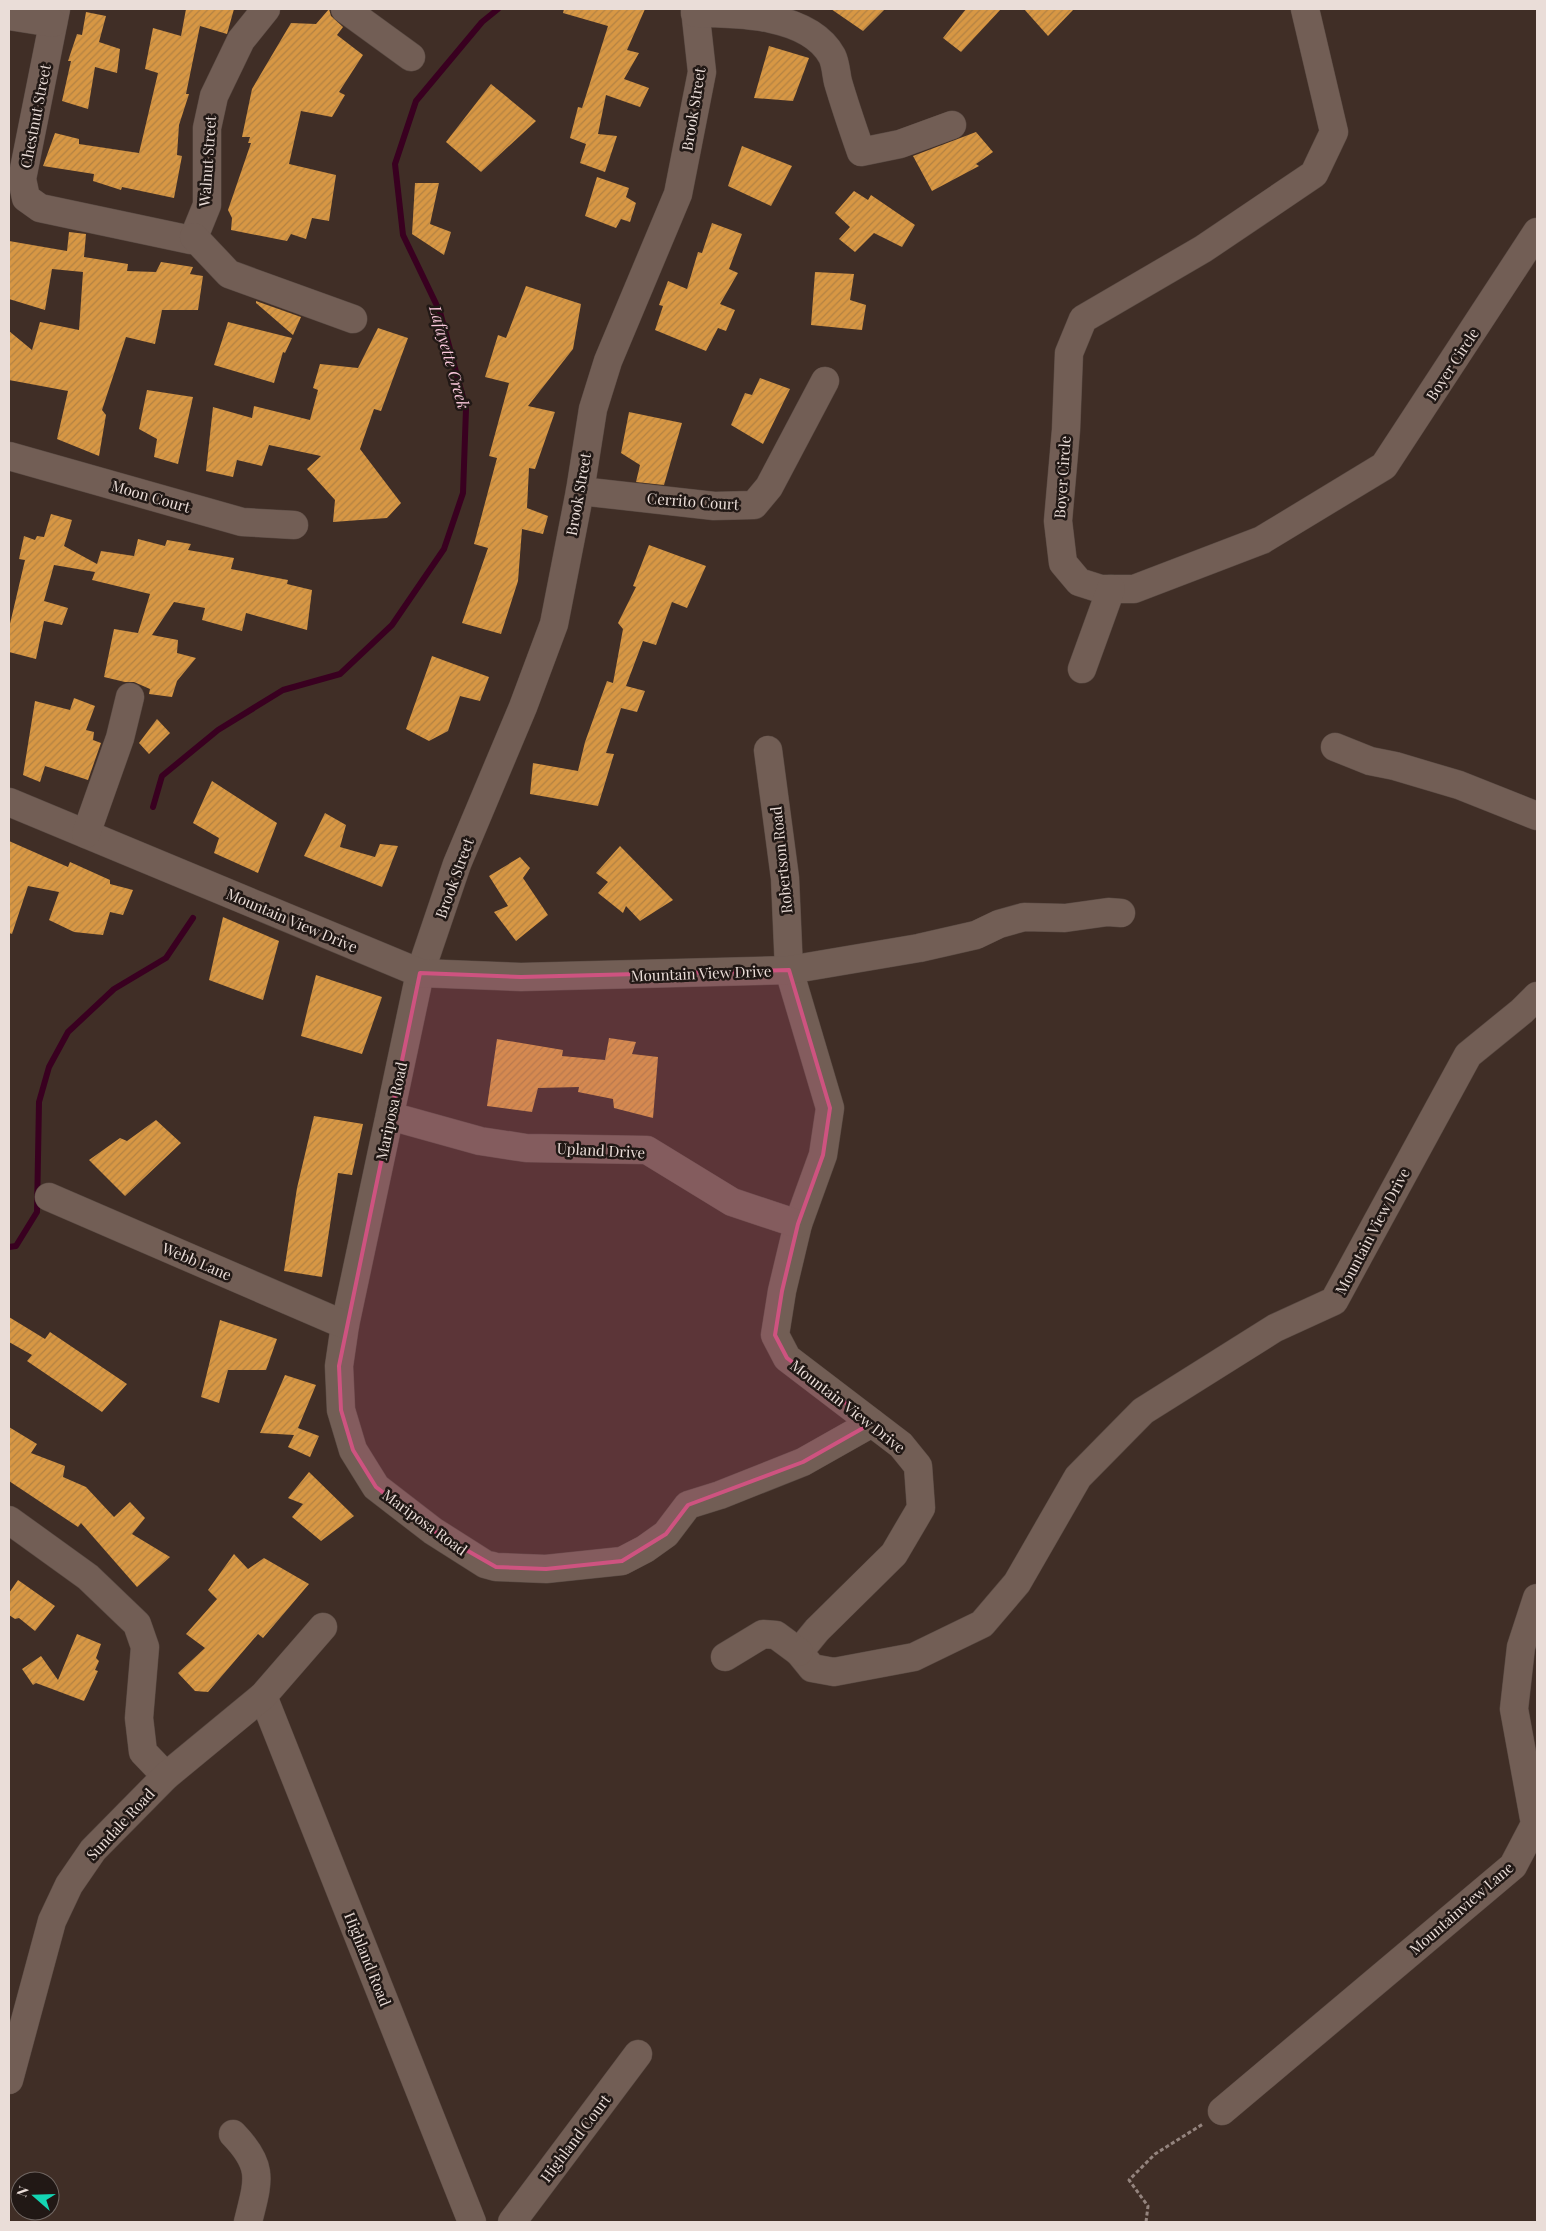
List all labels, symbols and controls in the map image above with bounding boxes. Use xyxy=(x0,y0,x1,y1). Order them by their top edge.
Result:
street label: Chestnut Street xyxy=(15,62,55,170)
street label: Brook Street xyxy=(677,65,710,152)
street label: Walnut Street xyxy=(194,114,220,208)
water label: Lafayette Creek xyxy=(425,302,475,411)
street label: Boyer Circle xyxy=(1421,324,1483,404)
street label: Boyer Circle xyxy=(1049,435,1075,519)
street label: Brook Street xyxy=(561,450,595,537)
street label: Moon Court xyxy=(109,475,193,517)
street label: Cerrito Court xyxy=(646,488,740,514)
street label: Robertson Road xyxy=(765,805,797,915)
street label: Brook Street xyxy=(430,834,478,921)
street label: Mountain View Drive xyxy=(223,883,361,957)
street label: Mountain View Drive xyxy=(630,961,772,985)
street label: Mariposa Road xyxy=(371,1060,411,1162)
street label: Upland Drive xyxy=(556,1138,646,1162)
street label: Mountain View Drive xyxy=(1330,1164,1414,1298)
street label: Webb Lane xyxy=(158,1237,235,1285)
street label: Mountain View Drive xyxy=(786,1355,910,1457)
street label: Mariposa Road xyxy=(379,1484,472,1560)
street label: Sundale Road xyxy=(81,1783,159,1864)
street label: Mountainview Lane xyxy=(1405,1857,1517,1959)
street label: Highland Road xyxy=(340,1909,396,2009)
street label: Highland Court xyxy=(535,2090,615,2186)
north arrow xyxy=(10,2171,60,2221)
text: N xyxy=(12,2183,33,2199)

